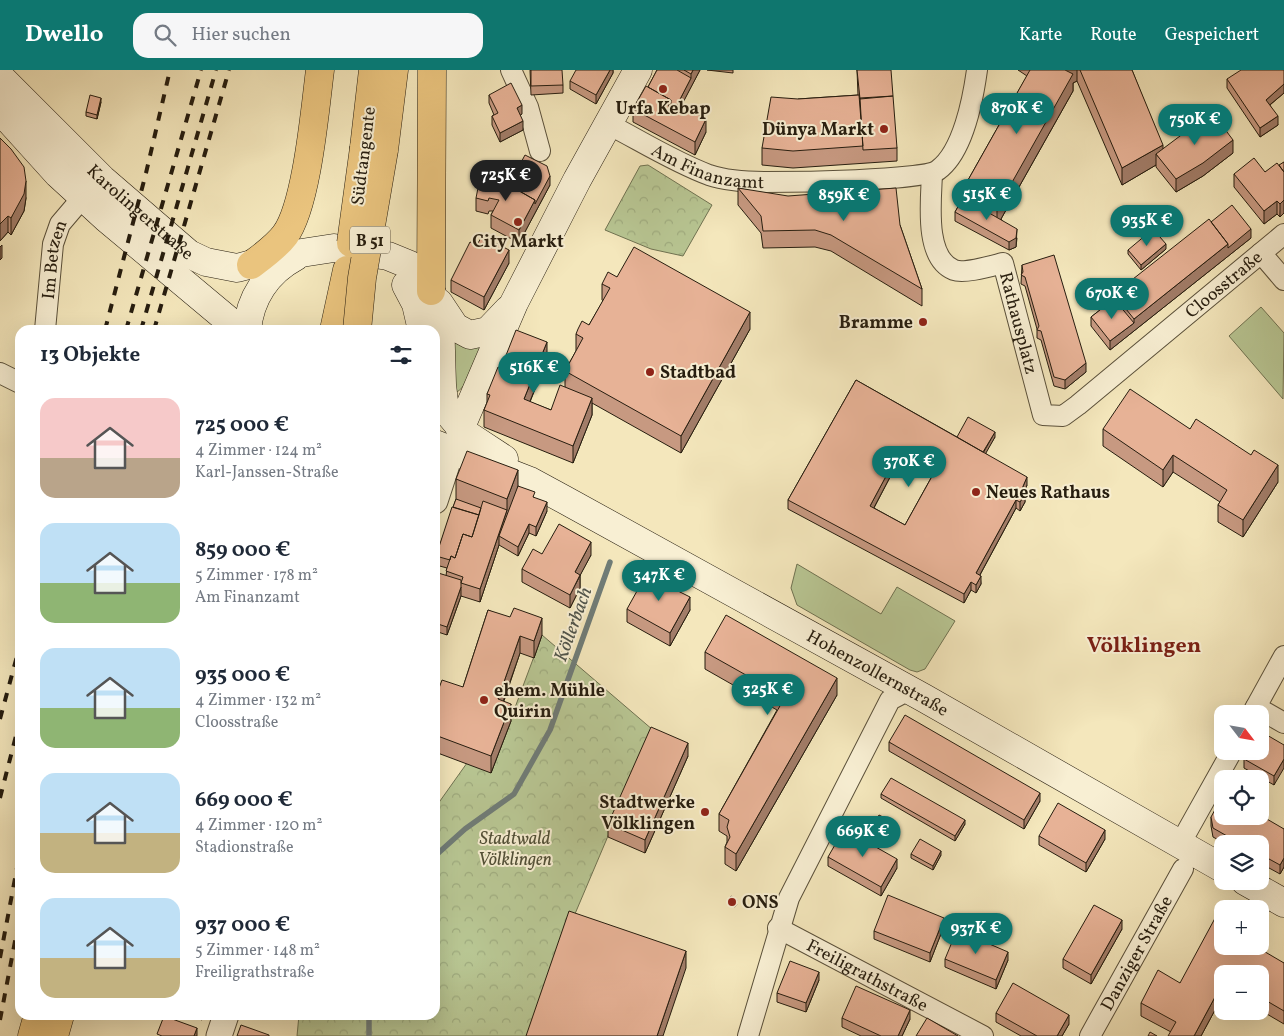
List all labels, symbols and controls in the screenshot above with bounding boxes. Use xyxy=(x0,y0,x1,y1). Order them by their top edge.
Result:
search box xyxy=(133,13,483,58)
text: Dwello xyxy=(25,18,103,52)
icon: search xyxy=(151,21,179,49)
text: Hier suchen xyxy=(191,22,291,48)
text: Karte xyxy=(1019,23,1062,48)
text: Route xyxy=(1090,23,1137,48)
text: Gespeichert xyxy=(1165,23,1259,48)
marker: Urfa Kebap xyxy=(657,83,669,95)
pin: 870K € xyxy=(976,92,1058,135)
place label: Urfa Kebap xyxy=(616,97,711,122)
text: 870K € xyxy=(991,98,1043,120)
pin: 750K € xyxy=(1154,104,1236,146)
street label: Südtangente xyxy=(346,105,383,207)
text: 750K € xyxy=(1169,109,1221,131)
place label: Dünya Markt xyxy=(762,118,874,143)
marker: Dünya Markt xyxy=(878,123,890,135)
street label: Am Finanzamt xyxy=(646,139,764,196)
street label: Karolingerstraße xyxy=(80,159,199,267)
pin: 725K € xyxy=(465,160,547,202)
text: 725K € xyxy=(481,165,531,187)
pin: 515K € xyxy=(946,178,1028,221)
pin: 859K € xyxy=(803,180,885,222)
text: 515K € xyxy=(963,184,1011,206)
text: 859K € xyxy=(818,185,870,207)
pin: 935K € xyxy=(1106,204,1188,247)
text: 935K € xyxy=(1121,210,1173,232)
marker: City Markt xyxy=(512,216,524,228)
street label: Im Betzen xyxy=(37,217,74,301)
road number: B 51 xyxy=(350,226,390,254)
place label: City Markt xyxy=(472,230,564,255)
street label: Cloosstraße xyxy=(1180,246,1269,325)
street label: Rathausplatz xyxy=(992,269,1043,377)
pin: 670K € xyxy=(1071,278,1153,320)
text: 670K € xyxy=(1086,283,1138,305)
place label: Bramme xyxy=(839,311,913,336)
marker: Bramme xyxy=(917,316,929,328)
text: 13 Objekte xyxy=(40,341,140,370)
icon: filters xyxy=(387,341,415,369)
pin: 516K € xyxy=(493,352,575,394)
text: 516K € xyxy=(509,357,559,379)
place label: Stadtbad xyxy=(660,361,736,386)
marker: Stadtbad xyxy=(644,366,656,378)
text: 725 000 € xyxy=(195,411,289,440)
icon: home xyxy=(80,418,140,478)
text: 4 Zimmer · 124 m² xyxy=(195,440,322,462)
pin: 370K € xyxy=(868,446,950,488)
text: 370K € xyxy=(883,451,935,473)
text: Karl-Janssen-Straße xyxy=(195,462,339,484)
place label: Neues Rathaus xyxy=(986,481,1110,506)
marker: Neues Rathaus xyxy=(970,486,982,498)
text: 859 000 € xyxy=(195,536,291,565)
icon: home xyxy=(80,543,140,603)
pin: 347K € xyxy=(618,560,700,602)
text: 5 Zimmer · 178 m² xyxy=(195,565,318,587)
text: 347K € xyxy=(633,565,685,587)
water label: Köllerbach xyxy=(548,584,599,666)
text: Am Finanzamt xyxy=(195,587,300,609)
street label: Hohenzollernstraße xyxy=(801,625,953,723)
district label: Völklingen xyxy=(1087,631,1201,662)
text: 935 000 € xyxy=(195,661,290,690)
icon: home xyxy=(80,668,140,728)
pin: 325K € xyxy=(727,674,809,716)
place label: ehem. Mühle Quirin xyxy=(494,679,605,725)
text: 325K € xyxy=(743,679,793,701)
text: 4 Zimmer · 132 m² xyxy=(195,690,321,712)
marker: ehem. Mühle Quirin xyxy=(478,694,490,706)
north arrow xyxy=(1214,705,1269,760)
map controls xyxy=(1214,705,1269,1020)
text: Cloosstraße xyxy=(195,712,278,734)
button: locate xyxy=(1214,770,1269,825)
text: 669 000 € xyxy=(195,786,293,815)
place label: Stadtwerke Völklingen xyxy=(599,791,695,837)
icon: home xyxy=(80,793,140,853)
marker: Stadtwerke Völklingen xyxy=(699,806,711,818)
text: 4 Zimmer · 120 m² xyxy=(195,815,322,837)
pin: 669K € xyxy=(822,816,904,858)
text: 669K € xyxy=(837,821,889,843)
park label: Stadtwald Völklingen xyxy=(478,827,552,873)
button: layers xyxy=(1214,835,1269,890)
text: Stadionstraße xyxy=(195,837,294,859)
place label: ONS xyxy=(742,891,779,916)
street label: Danziger Straße xyxy=(1095,892,1180,1016)
marker: ONS xyxy=(726,896,738,908)
button: + xyxy=(1214,900,1269,955)
text: 937 000 € xyxy=(195,911,290,940)
pin: 937K € xyxy=(935,912,1017,955)
icon: home xyxy=(80,918,140,978)
text: 937K € xyxy=(950,918,1002,940)
street label: Freiligrathstraße xyxy=(801,934,932,1019)
text: 5 Zimmer · 148 m² xyxy=(195,940,320,962)
text: Freiligrathstraße xyxy=(195,962,314,984)
button: − xyxy=(1214,965,1269,1020)

